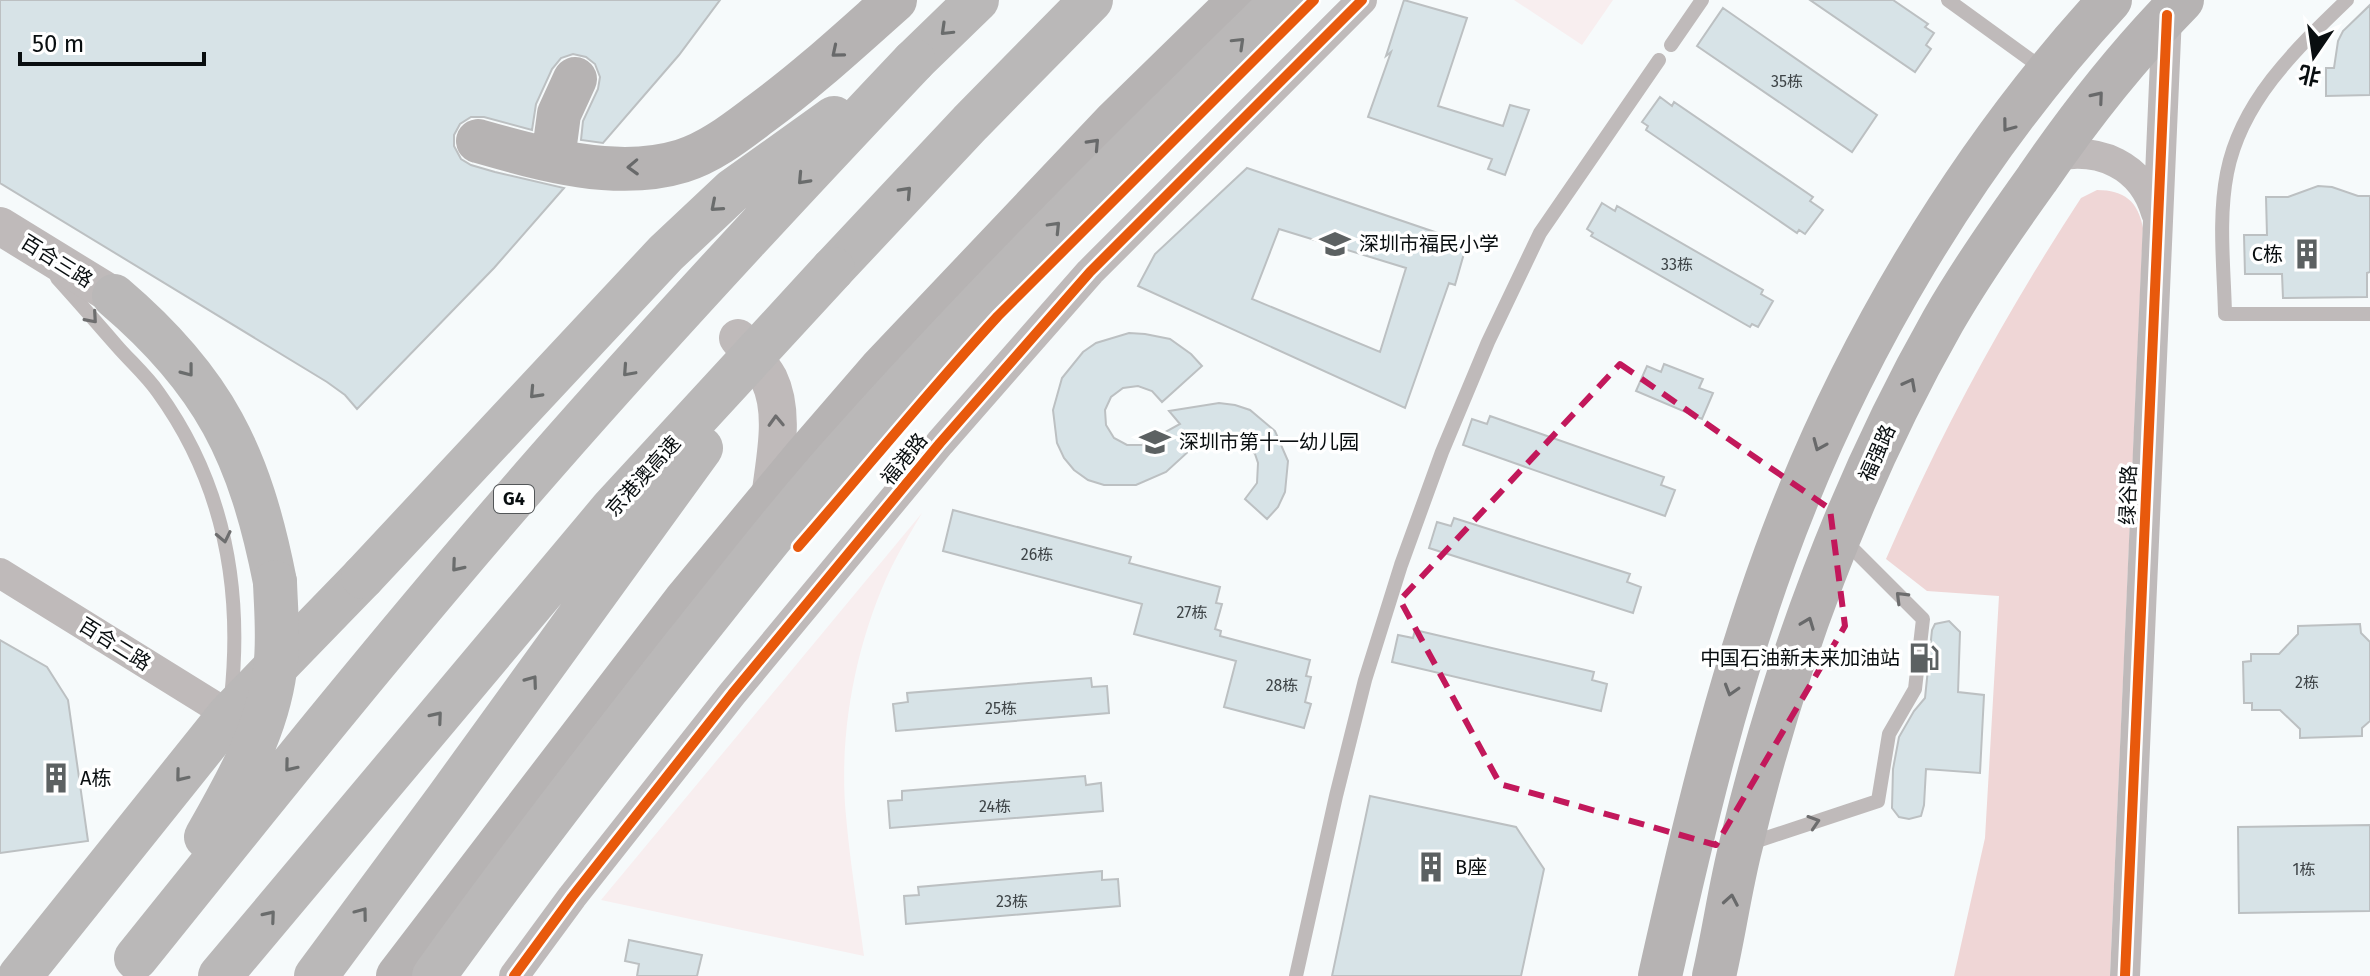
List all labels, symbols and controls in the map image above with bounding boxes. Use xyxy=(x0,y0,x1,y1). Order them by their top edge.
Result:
scale bar xyxy=(20,16,204,66)
north arrow xyxy=(2274,16,2354,96)
one-way arrow xyxy=(940,21,955,35)
text: 50 m xyxy=(32,30,84,58)
one-way arrow xyxy=(1230,38,1244,52)
one-way arrow xyxy=(832,42,846,56)
text: 北 xyxy=(2296,59,2323,91)
house number: 35栋 xyxy=(1771,72,1803,91)
one-way arrow xyxy=(2088,91,2103,106)
one-way arrow xyxy=(2004,117,2018,132)
one-way arrow xyxy=(1085,139,1100,153)
one-way arrow xyxy=(626,159,639,176)
one-way arrow xyxy=(799,169,813,184)
one-way arrow xyxy=(896,186,910,201)
one-way arrow xyxy=(710,196,725,211)
one-way arrow xyxy=(1046,222,1060,236)
school or university icon: 深圳市福民小学 xyxy=(1318,227,1352,261)
street label: 百合三路 xyxy=(17,230,97,292)
place label: 深圳市福民小学 xyxy=(1359,232,1499,256)
building icon: C栋 xyxy=(2290,237,2324,271)
place label: C栋 xyxy=(2252,242,2283,266)
house number: 33栋 xyxy=(1661,255,1693,274)
one-way arrow xyxy=(83,308,97,323)
one-way arrow xyxy=(178,362,192,377)
one-way arrow xyxy=(623,362,638,376)
one-way arrow xyxy=(1901,378,1916,392)
one-way arrow xyxy=(530,383,544,398)
one-way arrow xyxy=(768,414,785,427)
street label: 福强路 xyxy=(1854,421,1900,485)
school or university icon: 深圳市第十一幼儿园 xyxy=(1138,425,1172,459)
street label: 福港路 xyxy=(876,428,932,490)
place label: 深圳市第十一幼儿园 xyxy=(1179,430,1359,454)
street label: 京港澳高速 xyxy=(601,431,685,521)
one-way arrow xyxy=(1813,437,1829,451)
street label: 绿谷路 xyxy=(2115,465,2141,525)
road number: G4 xyxy=(494,485,534,513)
one-way arrow xyxy=(215,530,232,544)
house number: 26栋 xyxy=(1021,545,1053,564)
one-way arrow xyxy=(452,557,467,572)
one-way arrow xyxy=(1896,591,1910,606)
house number: 27栋 xyxy=(1177,603,1207,622)
street label: 百合二路 xyxy=(75,613,155,675)
one-way arrow xyxy=(1798,616,1815,630)
fuel station icon: 中国石油新未来加油站 xyxy=(1907,641,1941,675)
place label: 中国石油新未来加油站 xyxy=(1700,646,1900,670)
house number: 2栋 xyxy=(2295,673,2319,692)
one-way arrow xyxy=(523,676,537,690)
house number: 28栋 xyxy=(1266,676,1298,695)
one-way arrow xyxy=(1724,682,1740,696)
house number: 25栋 xyxy=(985,699,1017,718)
one-way arrow xyxy=(427,711,442,726)
one-way arrow xyxy=(285,757,300,771)
building icon: A栋 xyxy=(39,761,73,795)
place label: A栋 xyxy=(80,766,111,790)
one-way arrow xyxy=(176,767,190,782)
house number: 24栋 xyxy=(979,797,1011,816)
one-way arrow xyxy=(1807,815,1821,831)
building icon: B座 xyxy=(1414,850,1448,884)
place label: B座 xyxy=(1455,855,1487,879)
house number: 1栋 xyxy=(2293,860,2315,879)
house number: 23栋 xyxy=(996,892,1028,911)
one-way arrow xyxy=(1721,893,1738,907)
one-way arrow xyxy=(352,908,367,922)
one-way arrow xyxy=(260,910,274,925)

